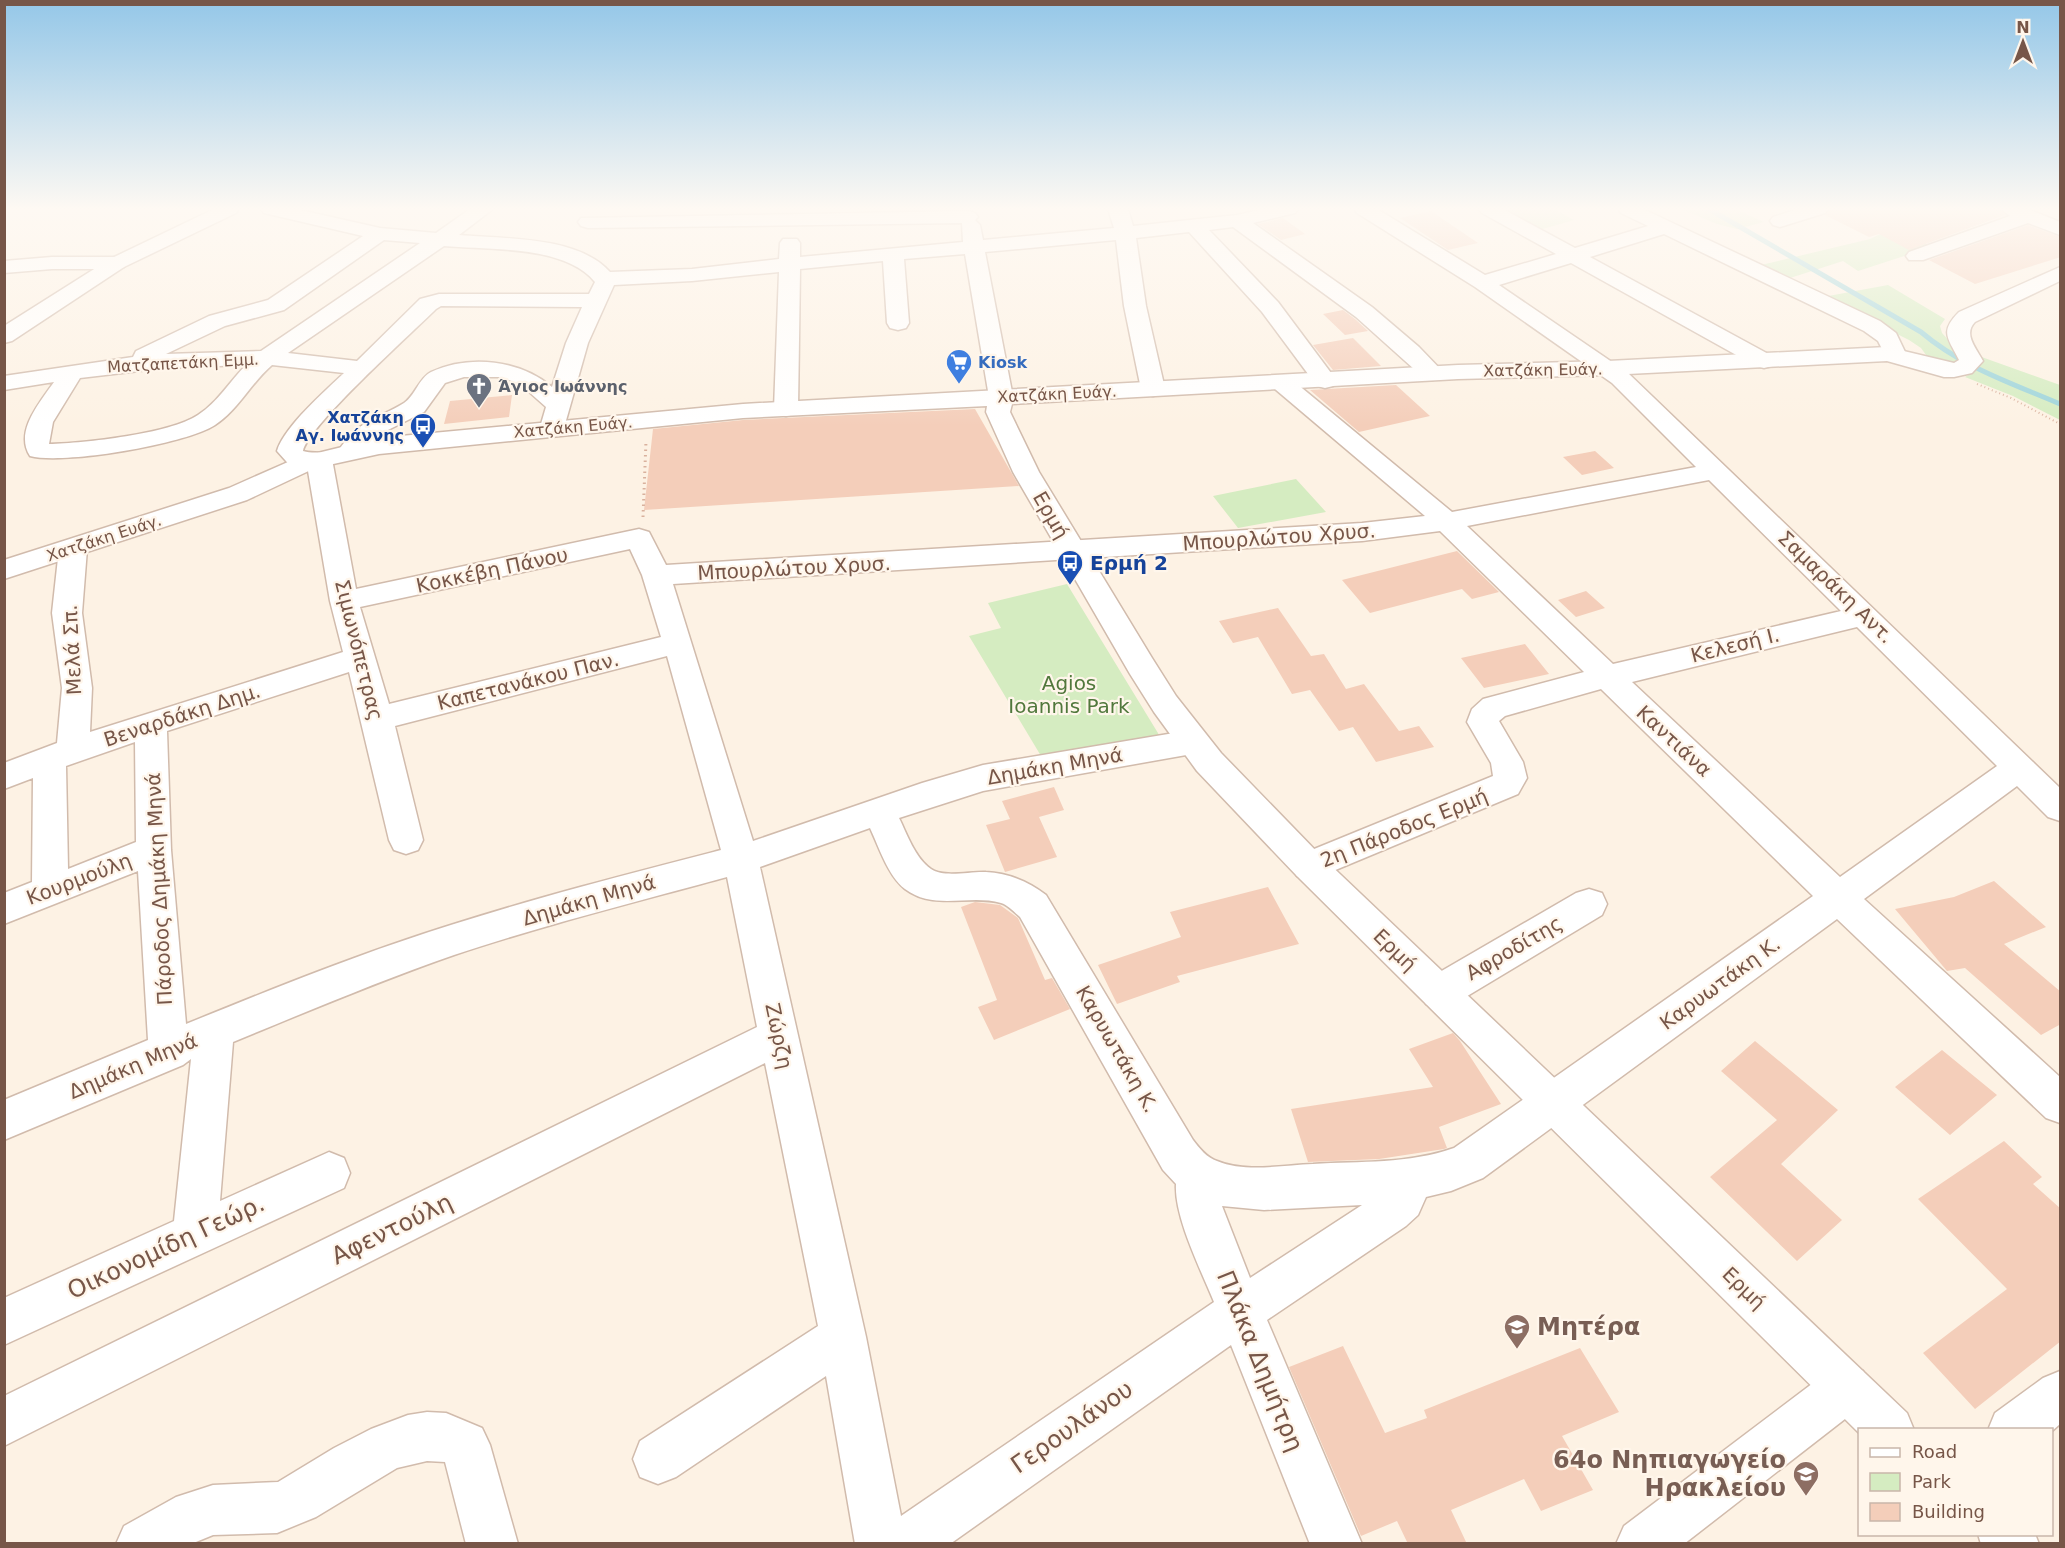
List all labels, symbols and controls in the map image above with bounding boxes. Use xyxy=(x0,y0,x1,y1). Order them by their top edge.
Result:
north arrow xyxy=(1993,12,2053,72)
text: N xyxy=(2016,18,2030,37)
supermarket icon: Kiosk xyxy=(944,347,974,385)
street label: Ματζαπετάκη Εμμ. xyxy=(107,350,259,376)
place label: Kiosk xyxy=(978,353,1027,372)
street label: Χατζάκη Ευάγ. xyxy=(1483,359,1603,381)
church icon: Άγιος Ιωάννης xyxy=(464,371,494,409)
place label: Άγιος Ιωάννης xyxy=(498,377,627,396)
street label: Χατζάκη Ευάγ. xyxy=(997,381,1117,407)
place label: Χατζάκη Αγ. Ιωάννης xyxy=(296,408,404,445)
bus stop icon: Χατζάκη Αγ. Ιωάννης xyxy=(408,411,438,449)
street label: Χατζάκη Ευάγ. xyxy=(513,412,633,442)
street label: Ερμή xyxy=(1028,487,1074,543)
street label: Χατζάκη Ευάγ. xyxy=(44,510,164,566)
street label: Μπουρλώτου Χρυσ. xyxy=(1182,518,1376,556)
street label: Σαμαράκη Αντ. xyxy=(1773,526,1899,648)
street label: Κοκκέβη Πάνου xyxy=(414,542,570,598)
bus stop icon: Ερμή 2 xyxy=(1055,548,1085,586)
street label: Μπουρλώτου Χρυσ. xyxy=(697,551,891,585)
place label: Ερμή 2 xyxy=(1090,551,1168,575)
street label: Σιμωνόπετρας xyxy=(330,577,388,723)
street label: Μελά Σπ. xyxy=(58,604,86,696)
street label: Κελεσή Ι. xyxy=(1688,622,1782,668)
street label: Καπετανάκου Παν. xyxy=(435,647,621,715)
park label: Agios Ioannis Park xyxy=(1008,671,1130,718)
street label: Βεναρδάκη Δημ. xyxy=(101,678,263,752)
street label: Καντιάνα xyxy=(1632,700,1716,782)
street label: Δημάκη Μηνά xyxy=(985,742,1125,790)
street label: Πάροδος Δημάκη Μηνά xyxy=(141,772,177,1006)
street label: 2η Πάροδος Ερμή xyxy=(1317,783,1491,873)
street label: Κουρμούλη xyxy=(23,848,135,910)
street label: Δημάκη Μηνά xyxy=(520,870,658,930)
street label: Αφροδίτης xyxy=(1462,911,1566,985)
street label: Ερμή xyxy=(1368,924,1422,976)
street label: Καρυωτάκη Κ. xyxy=(1655,931,1785,1035)
street label: Καρυωτάκη Κ. xyxy=(1071,981,1163,1117)
street label: Ζώρζη xyxy=(760,1001,798,1071)
street label: Δημάκη Μηνά xyxy=(65,1028,201,1104)
street label: Αφεντούλη xyxy=(327,1188,457,1270)
street label: Οικονομίδη Γεώρ. xyxy=(63,1189,269,1305)
street label: Ερμή xyxy=(1717,1262,1771,1314)
street label: Πλάκα Δημήτρη xyxy=(1211,1266,1309,1456)
school or university icon: Μητέρα xyxy=(1502,1312,1532,1350)
place label: Μητέρα xyxy=(1537,1313,1640,1341)
street label: Γερουλάνου xyxy=(1006,1375,1138,1479)
legend xyxy=(1858,1428,2053,1536)
text: Road xyxy=(1912,1441,1957,1462)
place label: 64ο Νηπιαγωγείο Ηρακλείου xyxy=(1553,1446,1786,1502)
school or university icon: 64ο Νηπιαγωγείο Ηρακλείου xyxy=(1791,1459,1821,1497)
text: Park xyxy=(1912,1471,1951,1492)
text: Building xyxy=(1912,1501,1985,1522)

